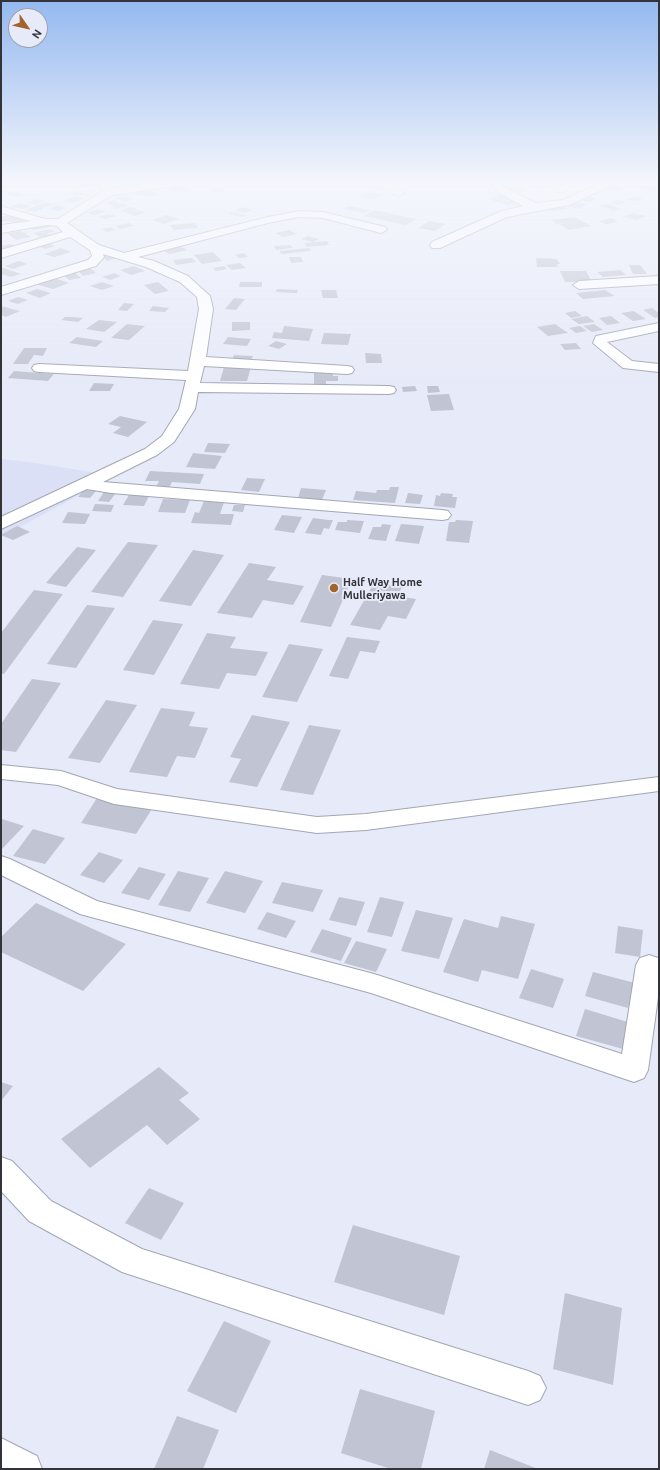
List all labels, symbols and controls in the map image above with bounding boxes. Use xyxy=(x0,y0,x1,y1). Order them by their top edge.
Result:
north arrow xyxy=(8,8,48,48)
text: N xyxy=(30,27,44,41)
place label: Half Way Home Mulleriyawa xyxy=(343,575,422,601)
marker: Half Way Home Mulleriyawa xyxy=(328,582,340,594)

